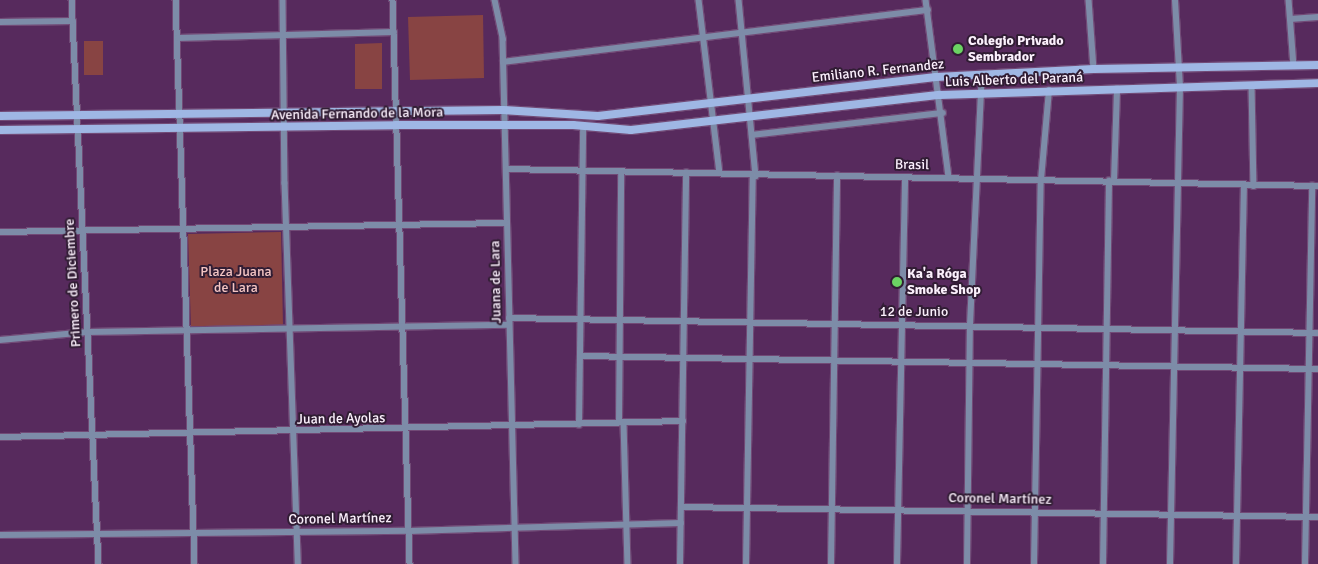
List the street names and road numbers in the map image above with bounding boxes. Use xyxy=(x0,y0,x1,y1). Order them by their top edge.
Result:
street label: Emiliano R. Fernandez xyxy=(811,56,945,86)
street label: Luis Alberto del Paraná xyxy=(945,69,1083,91)
street label: Avenida Fernando de la Mora xyxy=(271,104,443,124)
street label: Brasil xyxy=(895,156,929,174)
street label: Primero de Diciembre xyxy=(61,218,85,348)
street label: Juana de Lara xyxy=(487,240,505,324)
street label: 12 de Junio xyxy=(880,304,948,320)
street label: Juan de Ayolas xyxy=(297,410,385,428)
street label: Coronel Martínez xyxy=(948,490,1052,508)
street label: Coronel Martínez xyxy=(288,510,392,528)

